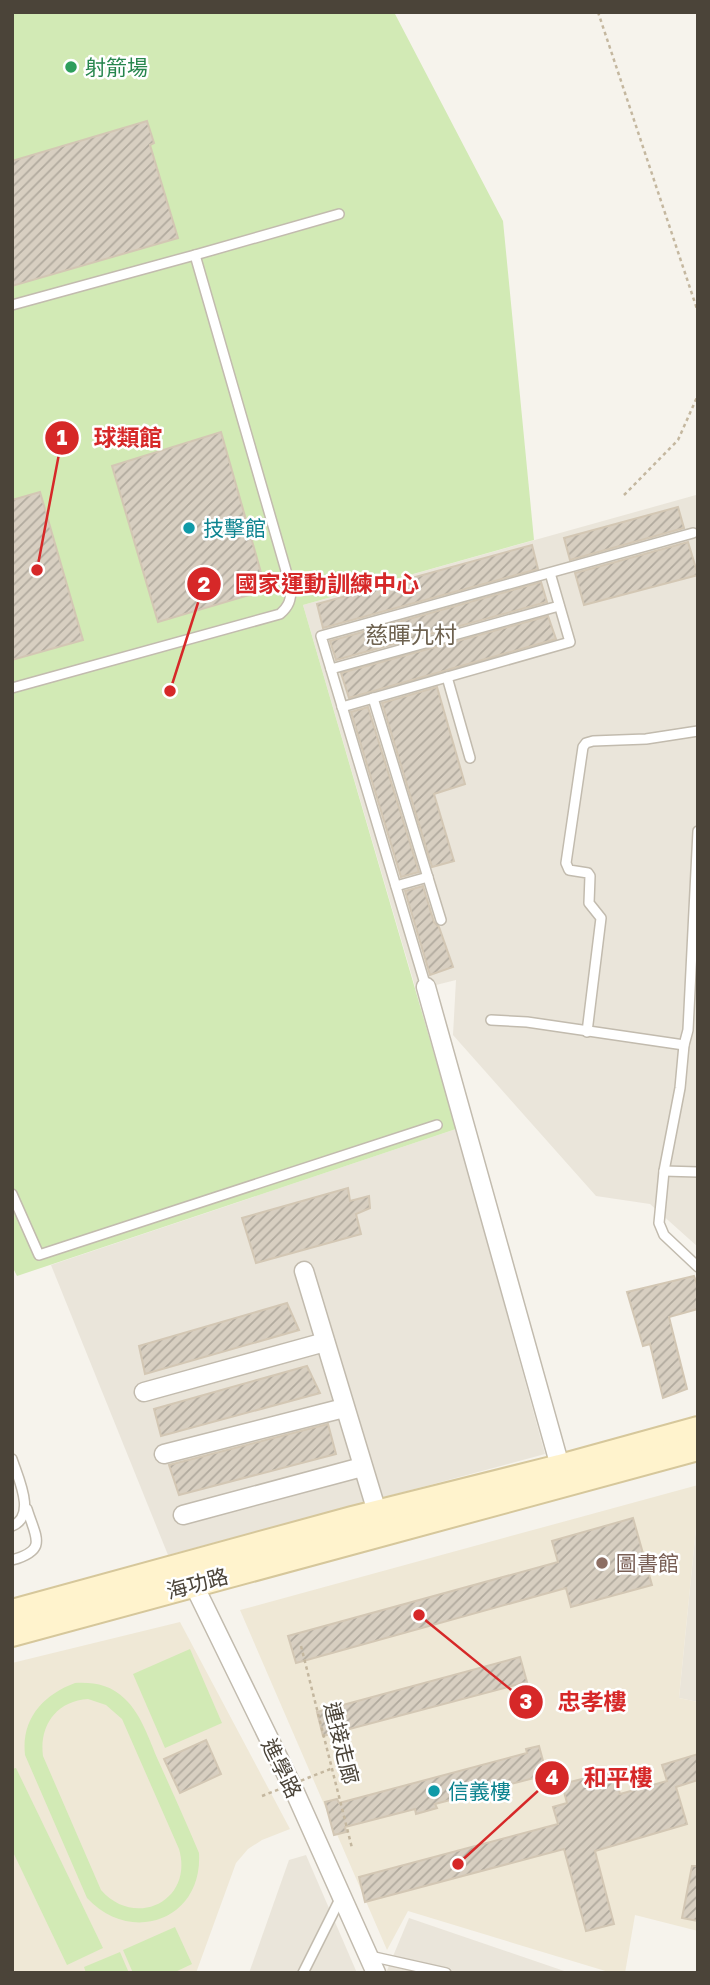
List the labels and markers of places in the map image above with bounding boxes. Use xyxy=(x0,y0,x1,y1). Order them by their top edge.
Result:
place label: 射箭場 xyxy=(85,54,148,80)
marker: 射箭場 xyxy=(63,59,79,75)
callout: 球類館 xyxy=(44,416,176,460)
place label: 技擊館 xyxy=(203,515,266,541)
marker: 技擊館 xyxy=(181,520,197,536)
callout: 國家運動訓練中心 xyxy=(186,562,433,606)
place label: 圖書館 xyxy=(616,1550,679,1576)
marker: 圖書館 xyxy=(594,1555,610,1571)
callout: 忠孝樓 xyxy=(509,1680,641,1724)
callout: 和平樓 xyxy=(534,1756,666,1800)
place label: 信義樓 xyxy=(448,1778,511,1804)
marker: 信義樓 xyxy=(426,1783,442,1799)

